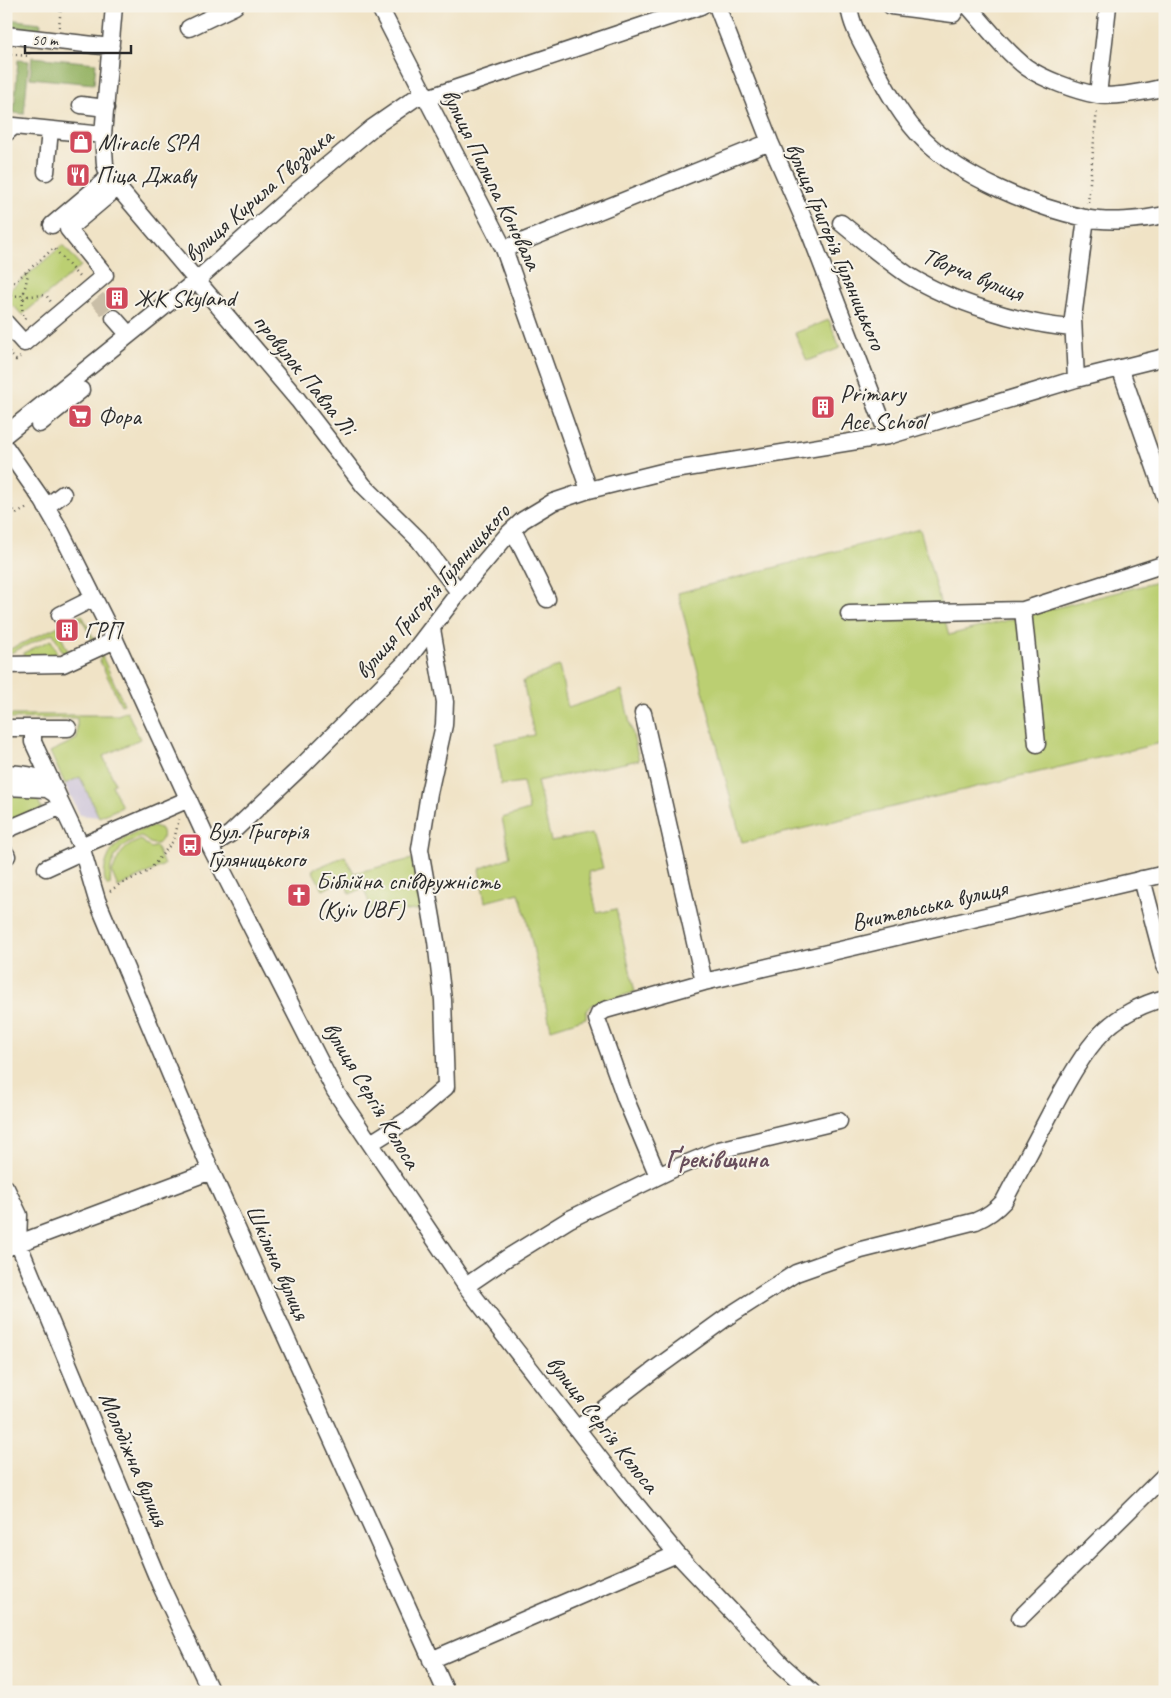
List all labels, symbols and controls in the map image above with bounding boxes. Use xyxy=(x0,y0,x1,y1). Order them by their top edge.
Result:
scale bar xyxy=(25,22,131,54)
text: 50 m xyxy=(32,31,59,50)
street label: вулиця Пилипа Коновала xyxy=(435,84,550,276)
street label: вулиця Кирила Гвоздика xyxy=(177,120,341,269)
place label: Мiracle SPA xyxy=(98,127,199,157)
shop icon: Мiracle SPA xyxy=(68,129,94,155)
street label: вулиця Григорія Гуляницького xyxy=(779,138,894,356)
place label: Піца Джаву xyxy=(96,160,198,190)
restaurant icon: Піца Джаву xyxy=(65,162,91,188)
street label: Творча вулиця xyxy=(918,240,1029,308)
place label: ЖК Skyland xyxy=(134,283,239,313)
building icon: ЖК Skyland xyxy=(104,285,130,311)
street label: провулок Павла Лі xyxy=(247,307,365,443)
place label: Primary Ace School xyxy=(840,378,930,436)
building icon: Primary Ace School xyxy=(810,394,836,420)
place label: Фора xyxy=(98,401,142,431)
supermarket icon: Фора xyxy=(67,403,93,429)
street label: вулиця Григорія Гуляницького xyxy=(348,496,517,685)
place label: ГРП xyxy=(84,615,125,645)
building icon: ГРП xyxy=(54,617,80,643)
place label: Вул. Григорія Гуляницького xyxy=(208,816,310,874)
bus stop icon: Вул. Григорія Гуляницького xyxy=(177,832,203,858)
place label: Біблійна співдружність (Kyiv UBF) xyxy=(316,866,501,924)
street label: Вчительська вулиця xyxy=(848,872,1011,937)
church icon: Біблійна співдружність (Kyiv UBF) xyxy=(286,882,312,908)
street label: вулиця Сергія Колоса xyxy=(316,1016,428,1175)
district label: Ґреківщина xyxy=(666,1143,770,1175)
street label: Шкільна вулиця xyxy=(239,1200,317,1326)
street label: вулиця Сергія Колоса xyxy=(540,1349,667,1500)
street label: Молодіжна вулиця xyxy=(92,1387,176,1532)

